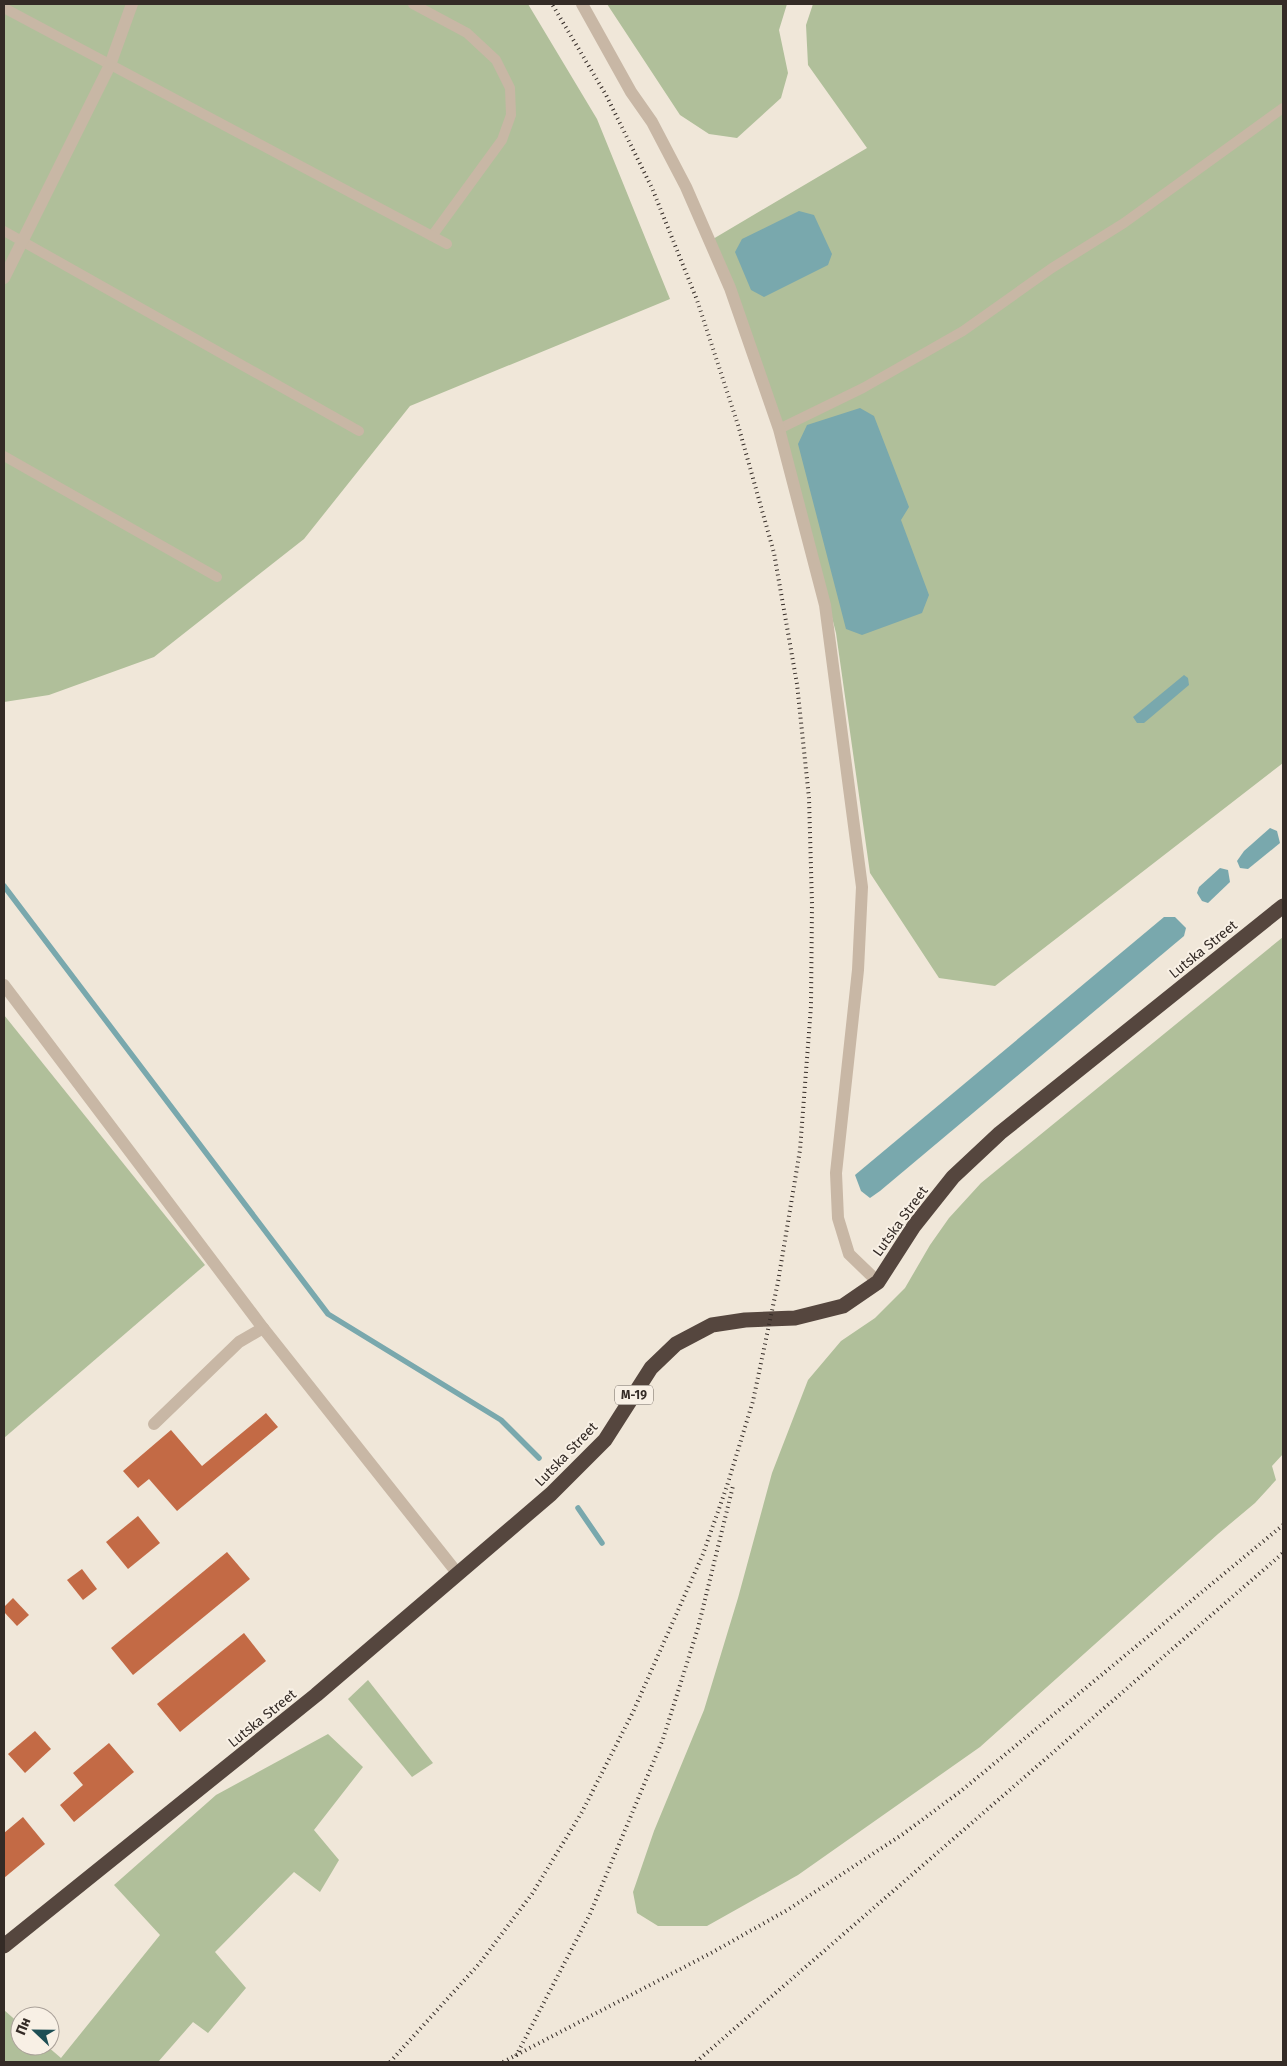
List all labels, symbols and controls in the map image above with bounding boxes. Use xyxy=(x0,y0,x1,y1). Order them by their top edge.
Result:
street label: Lutska Street xyxy=(1166,916,1242,982)
street label: Lutska Street xyxy=(869,1182,932,1260)
road number: М-19 xyxy=(615,1386,653,1404)
street label: Lutska Street xyxy=(531,1418,602,1490)
street label: Lutska Street xyxy=(225,1685,301,1751)
north arrow xyxy=(10,2006,60,2056)
text: Пн xyxy=(12,2015,35,2038)

